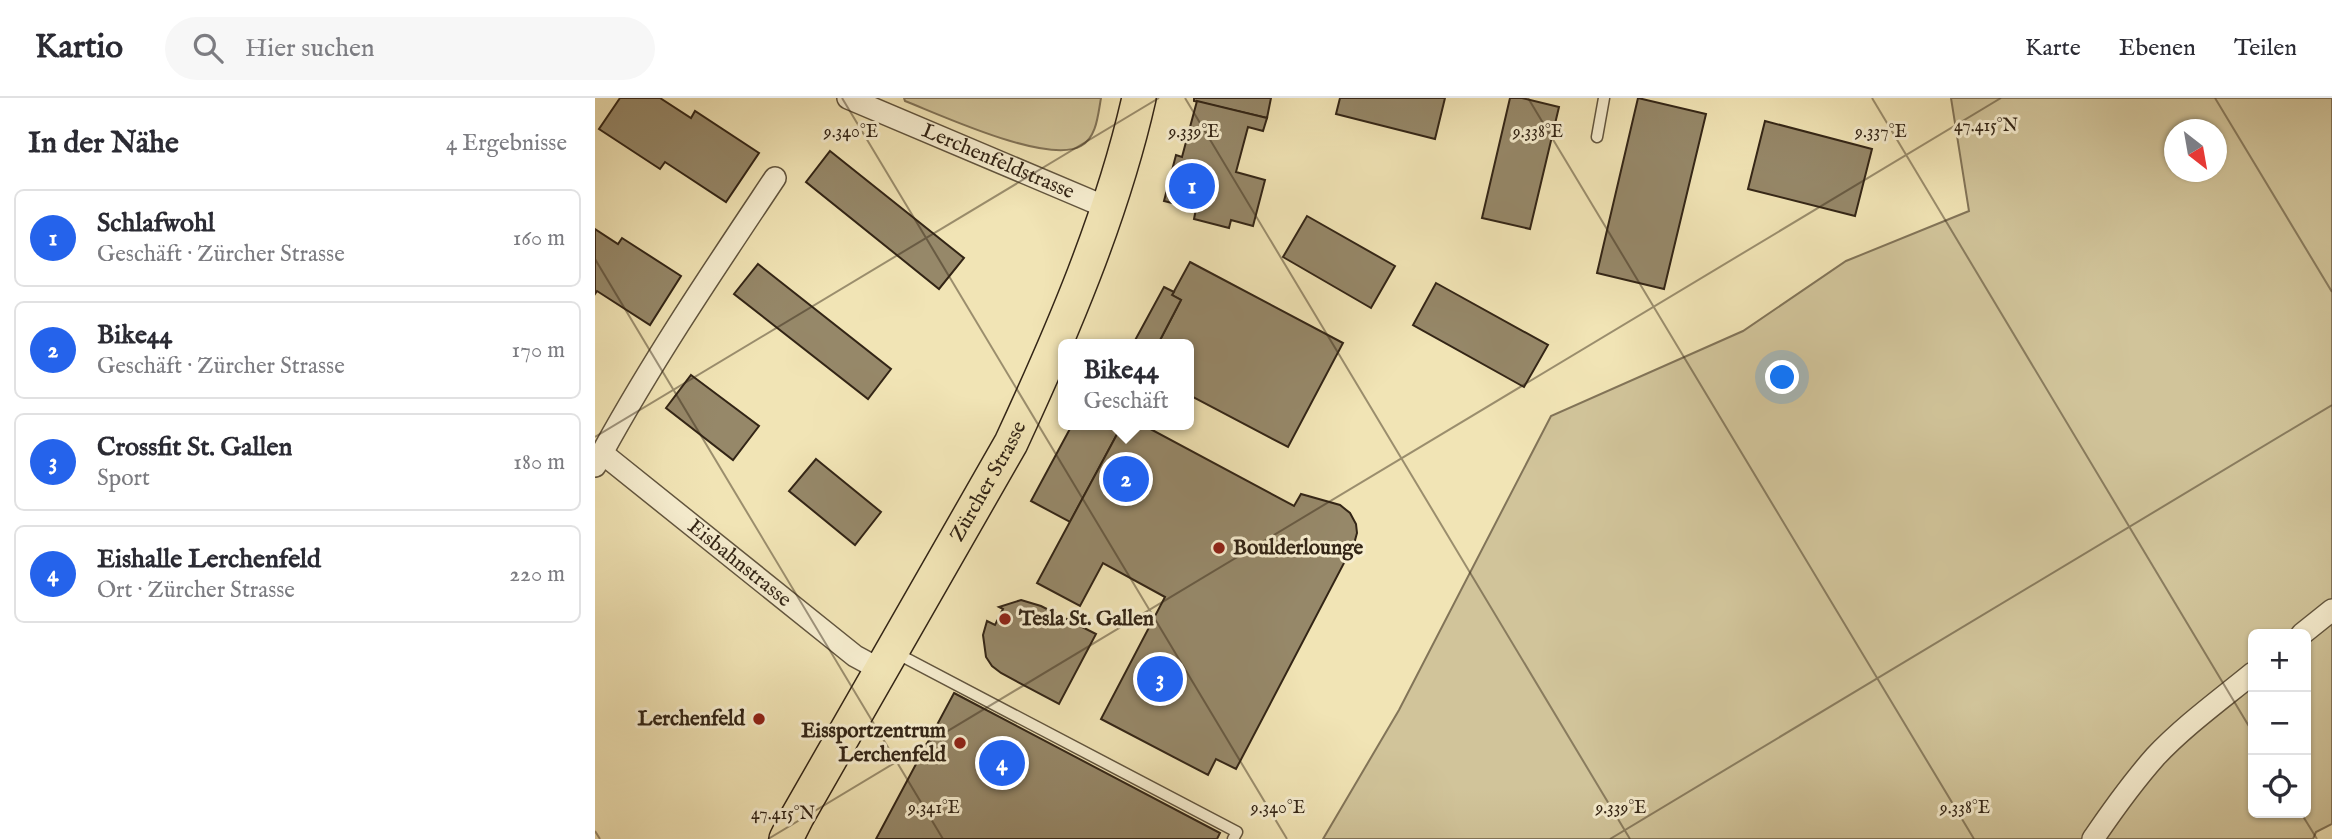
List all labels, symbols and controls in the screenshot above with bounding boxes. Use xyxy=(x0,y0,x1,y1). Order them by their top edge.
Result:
search box xyxy=(165,17,655,80)
text: Kartio xyxy=(35,27,123,69)
icon: search xyxy=(189,29,227,67)
text: Hier suchen xyxy=(245,32,375,65)
text: Karte xyxy=(2025,33,2081,64)
text: Ebenen xyxy=(2119,33,2196,64)
text: Teilen xyxy=(2234,33,2297,64)
text: 47.415°N xyxy=(1954,115,2018,138)
street label: Lerchenfeldstrasse xyxy=(918,117,1079,206)
north arrow xyxy=(2164,119,2227,182)
text: 9.340°E xyxy=(823,121,878,144)
text: 9.339°E xyxy=(1167,121,1220,144)
text: 9.338°E xyxy=(1512,121,1563,144)
text: 9.337°E xyxy=(1854,121,1907,144)
text: In der Nähe xyxy=(28,125,179,163)
text: 4 Ergebnisse xyxy=(446,129,567,158)
pin: 1 xyxy=(1169,160,1215,212)
text: Schlafwohl xyxy=(97,207,215,240)
text: 1 xyxy=(49,224,57,253)
text: 160 m xyxy=(513,224,565,253)
text: Geschäft · Zürcher Strasse xyxy=(97,240,345,269)
text: Bike44 xyxy=(97,319,172,352)
text: 2 xyxy=(48,336,58,365)
text: 170 m xyxy=(512,336,565,365)
popup xyxy=(1058,339,1194,430)
text: Geschäft · Zürcher Strasse xyxy=(97,352,345,381)
text: Bike44 xyxy=(1083,354,1159,387)
your location xyxy=(1765,360,1799,394)
text: Geschäft xyxy=(1083,387,1169,416)
street label: Zürcher Strasse xyxy=(944,416,1033,547)
text: Crossfit St. Gallen xyxy=(97,431,292,464)
text: 3 xyxy=(49,448,57,477)
text: 180 m xyxy=(513,448,565,477)
pin: 2 xyxy=(1103,453,1149,505)
text: Sport xyxy=(97,464,150,493)
street label: Eisbahnstrasse xyxy=(682,513,797,614)
place label: Boulderlounge xyxy=(1233,535,1364,562)
marker: Boulderlounge xyxy=(1211,540,1227,556)
text: Eishalle Lerchenfeld xyxy=(97,543,321,576)
text: 4 xyxy=(47,560,59,589)
text: 220 m xyxy=(509,560,565,589)
text: Ort · Zürcher Strasse xyxy=(97,576,295,605)
place label: Tesla St. Gallen xyxy=(1018,606,1154,633)
marker: Tesla St. Gallen xyxy=(997,611,1013,627)
map controls xyxy=(2248,629,2311,818)
button: + xyxy=(2248,629,2311,692)
pin: 3 xyxy=(1137,653,1183,705)
button: − xyxy=(2248,692,2311,755)
place label: Lerchenfeld xyxy=(638,706,746,733)
marker: Lerchenfeld xyxy=(751,711,767,727)
place label: Eissportzentrum Lerchenfeld xyxy=(801,718,947,769)
marker: Eissportzentrum Lerchenfeld xyxy=(952,735,968,751)
pin: 4 xyxy=(979,737,1025,789)
button: locate xyxy=(2248,755,2311,818)
text: 9.341°E xyxy=(907,797,960,820)
text: 9.340°E xyxy=(1250,797,1305,820)
text: 9.339°E xyxy=(1594,797,1647,820)
text: 9.338°E xyxy=(1939,797,1990,820)
text: 47.415°N xyxy=(751,803,815,826)

